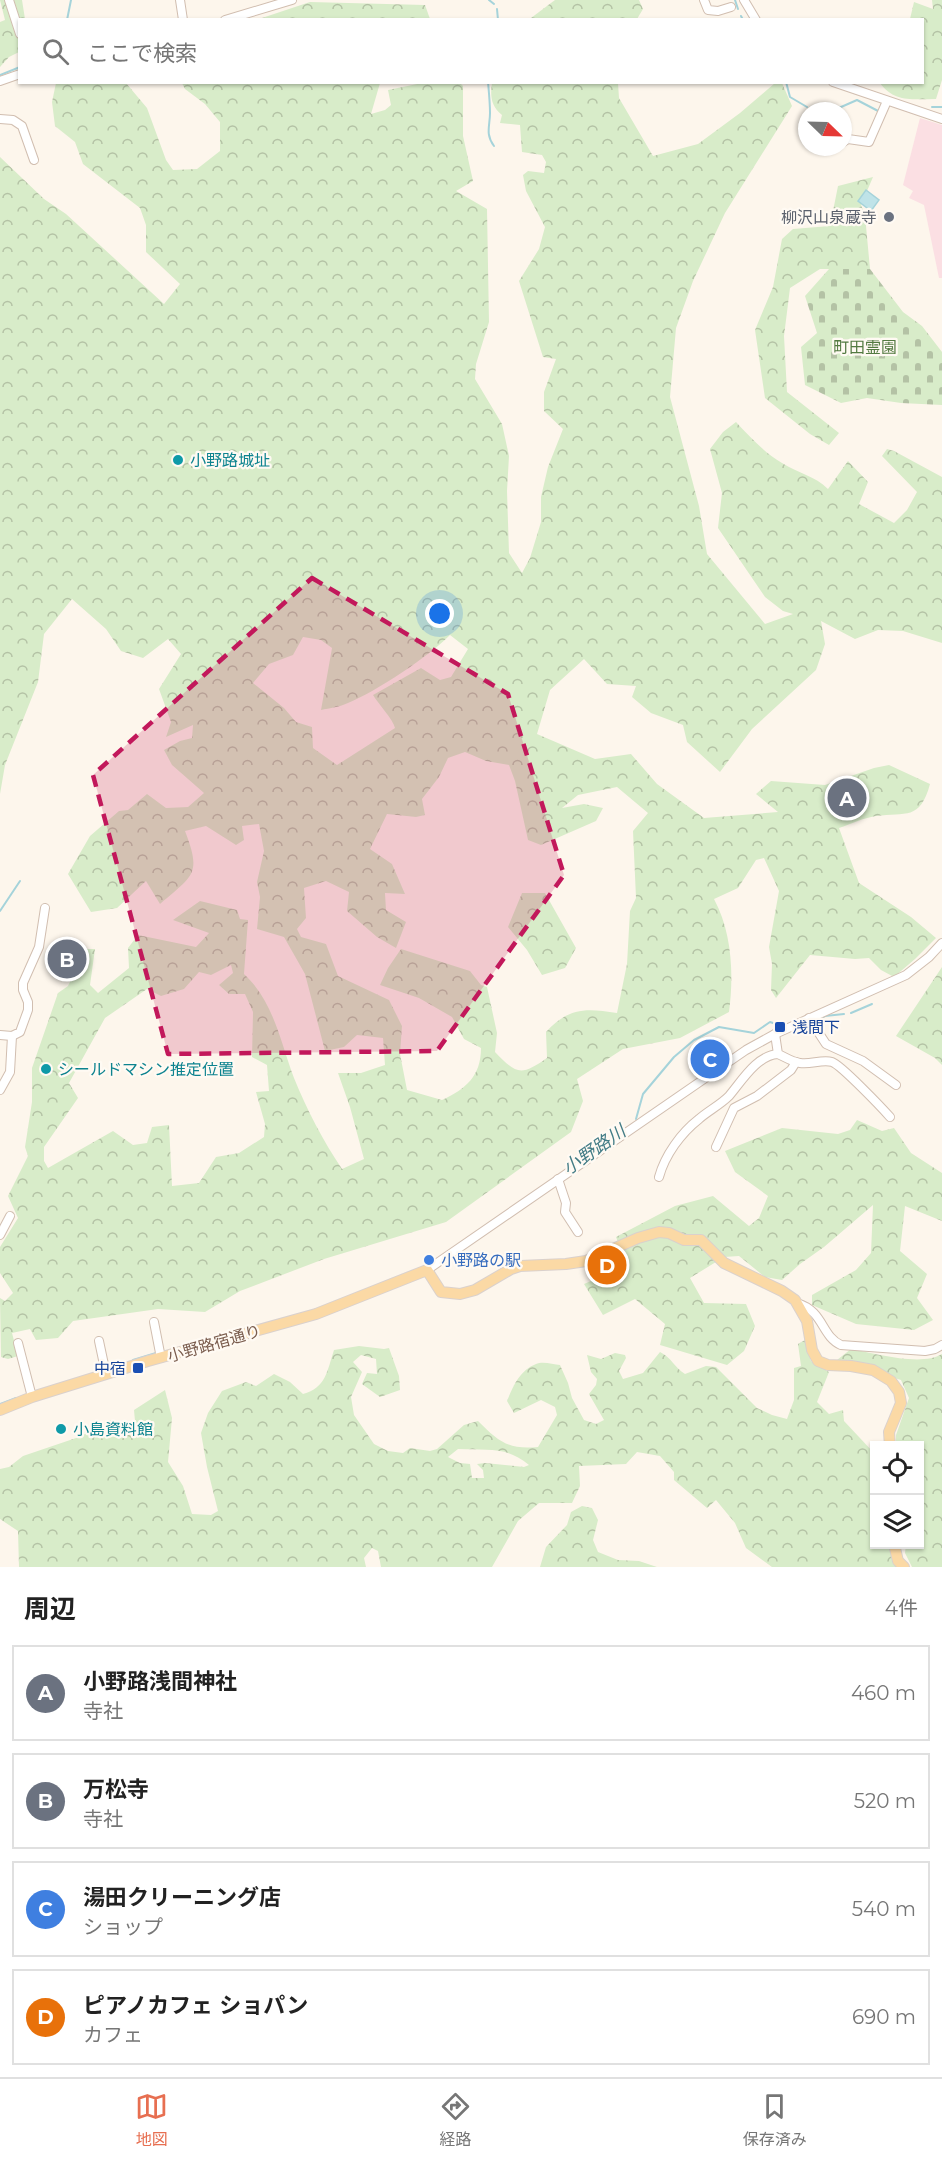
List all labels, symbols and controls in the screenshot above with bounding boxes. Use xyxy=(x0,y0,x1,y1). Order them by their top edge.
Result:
search box xyxy=(18,18,924,84)
icon: search xyxy=(39,35,72,68)
text: ここで検索 xyxy=(87,40,197,67)
north arrow xyxy=(798,102,852,156)
place label: 柳沢山泉蔵寺 xyxy=(781,208,877,227)
marker: 柳沢山泉蔵寺 xyxy=(882,210,896,224)
park label: 町田霊園 xyxy=(833,338,897,357)
place label: 小野路城址 xyxy=(190,451,270,470)
marker: 小野路城址 xyxy=(171,453,185,467)
your location xyxy=(425,599,454,628)
pin: A xyxy=(828,776,866,820)
pin: B xyxy=(48,936,86,982)
place label: 浅間下 xyxy=(792,1018,840,1037)
marker: 浅間下 xyxy=(773,1020,787,1034)
pin: C xyxy=(690,1036,730,1082)
place label: シールドマシン推定位置 xyxy=(58,1060,234,1079)
marker: シールドマシン推定位置 xyxy=(39,1062,53,1076)
water label: 小野路川 xyxy=(558,1119,631,1180)
pin: D xyxy=(588,1242,626,1288)
place label: 小野路の駅 xyxy=(441,1251,521,1270)
marker: 小野路の駅 xyxy=(422,1253,436,1267)
street label: 小野路宿通り xyxy=(165,1321,263,1366)
place label: 中宿 xyxy=(94,1359,126,1378)
marker: 中宿 xyxy=(131,1361,145,1375)
place label: 小島資料館 xyxy=(73,1420,153,1439)
marker: 小島資料館 xyxy=(54,1422,68,1436)
map controls xyxy=(870,1441,924,1549)
button: locate xyxy=(870,1441,924,1495)
button: layers xyxy=(870,1495,924,1549)
text: 周辺 xyxy=(24,1593,76,1625)
text: 4件 xyxy=(885,1596,918,1620)
text: 小野路浅間神社 xyxy=(83,1668,237,1695)
text: A xyxy=(38,1681,53,1705)
text: 460 m xyxy=(851,1681,916,1705)
text: 寺社 xyxy=(83,1699,123,1723)
text: 万松寺 xyxy=(83,1776,149,1803)
text: B xyxy=(38,1789,53,1813)
text: 520 m xyxy=(854,1789,916,1813)
text: 寺社 xyxy=(83,1807,123,1831)
text: 湯田クリーニング店 xyxy=(83,1884,281,1911)
text: C xyxy=(38,1897,53,1921)
text: 540 m xyxy=(852,1897,916,1921)
text: ショップ xyxy=(83,1915,163,1939)
text: ピアノカフェ ショパン xyxy=(83,1992,308,2019)
text: D xyxy=(37,2005,54,2029)
text: 690 m xyxy=(852,2005,916,2029)
text: カフェ xyxy=(83,2023,143,2047)
tab: 地図 xyxy=(135,2090,168,2150)
tab: 経路 xyxy=(439,2090,472,2150)
tab: 保存済み xyxy=(743,2090,807,2150)

